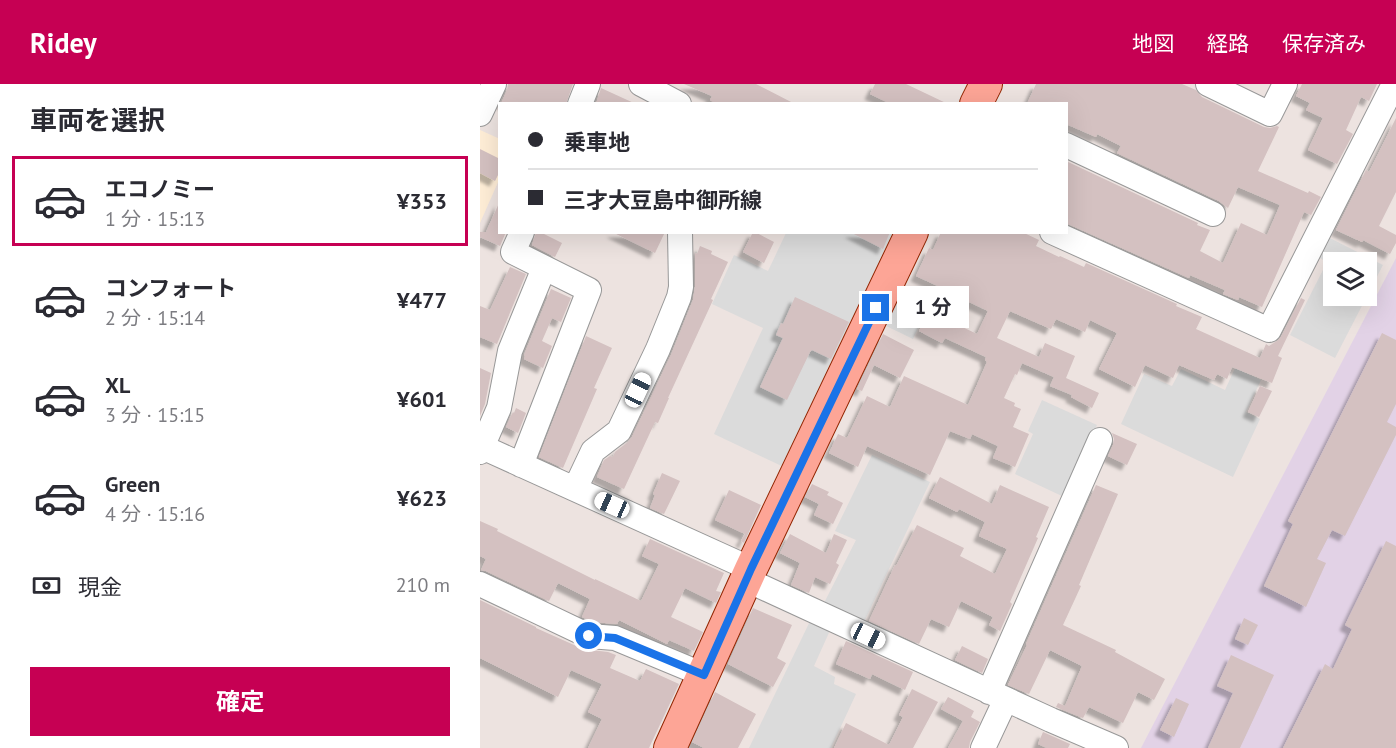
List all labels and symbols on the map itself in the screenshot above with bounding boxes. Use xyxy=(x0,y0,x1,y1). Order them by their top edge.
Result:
callout: 1 分 xyxy=(897,287,969,329)
route end xyxy=(862,294,889,321)
car xyxy=(622,370,654,410)
car xyxy=(592,489,632,521)
car xyxy=(848,620,888,652)
route start xyxy=(575,622,602,649)

